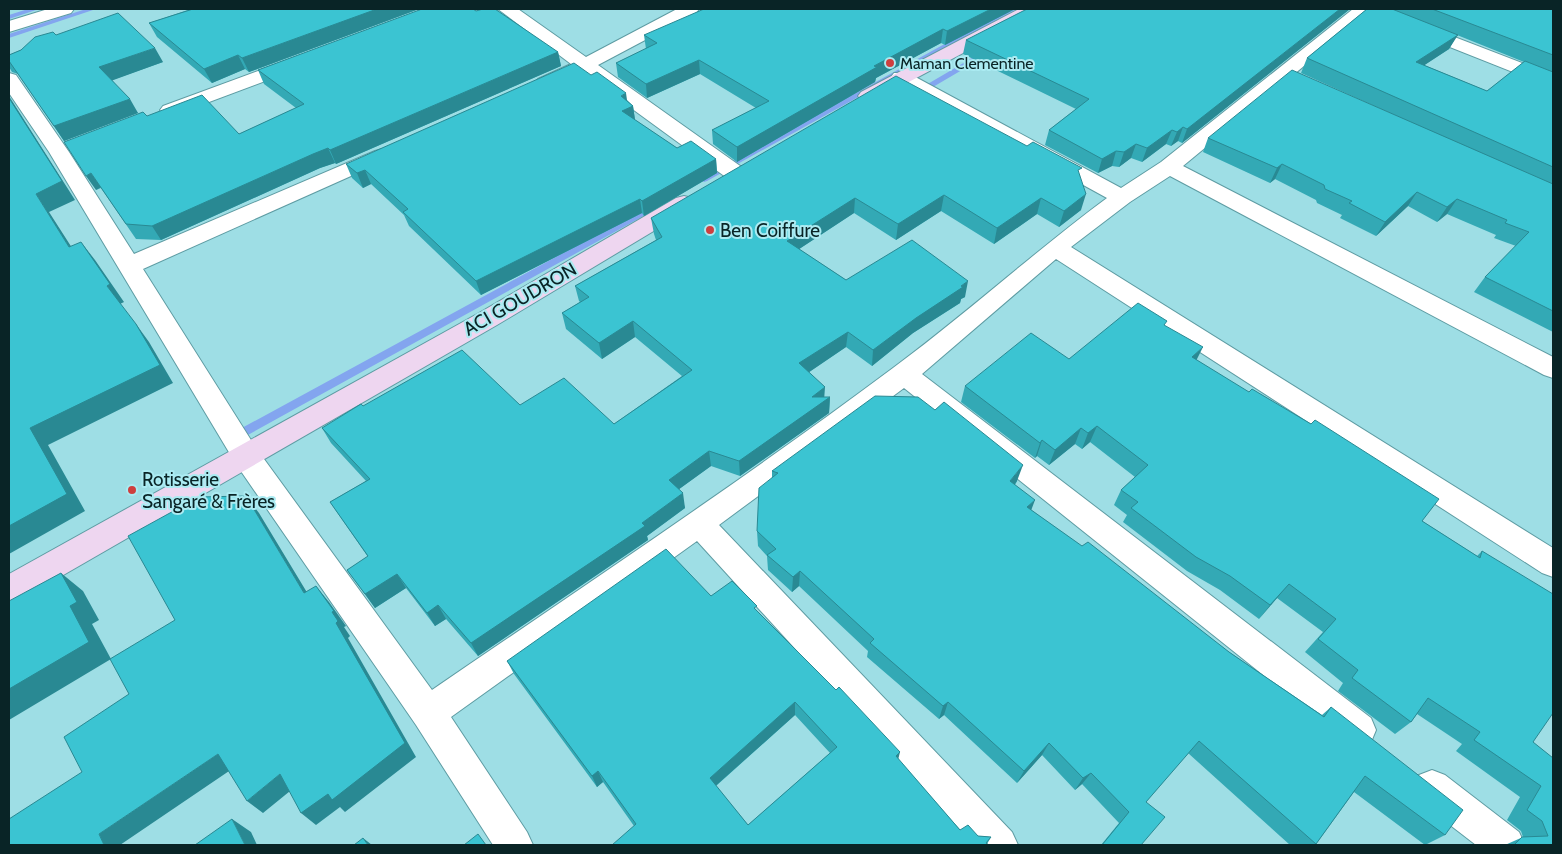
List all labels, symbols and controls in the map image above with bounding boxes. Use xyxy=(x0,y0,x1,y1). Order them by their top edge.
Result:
place label: Maman Clementine xyxy=(900,54,1034,73)
marker: Maman Clementine xyxy=(884,57,896,69)
place label: Ben Coiffure xyxy=(720,219,820,242)
marker: Ben Coiffure xyxy=(704,224,716,236)
street label: ACI GOUDRON xyxy=(459,257,581,341)
place label: Rotisserie Sangaré & Frères xyxy=(142,468,275,513)
marker: Rotisserie Sangaré & Frères xyxy=(126,484,138,496)

